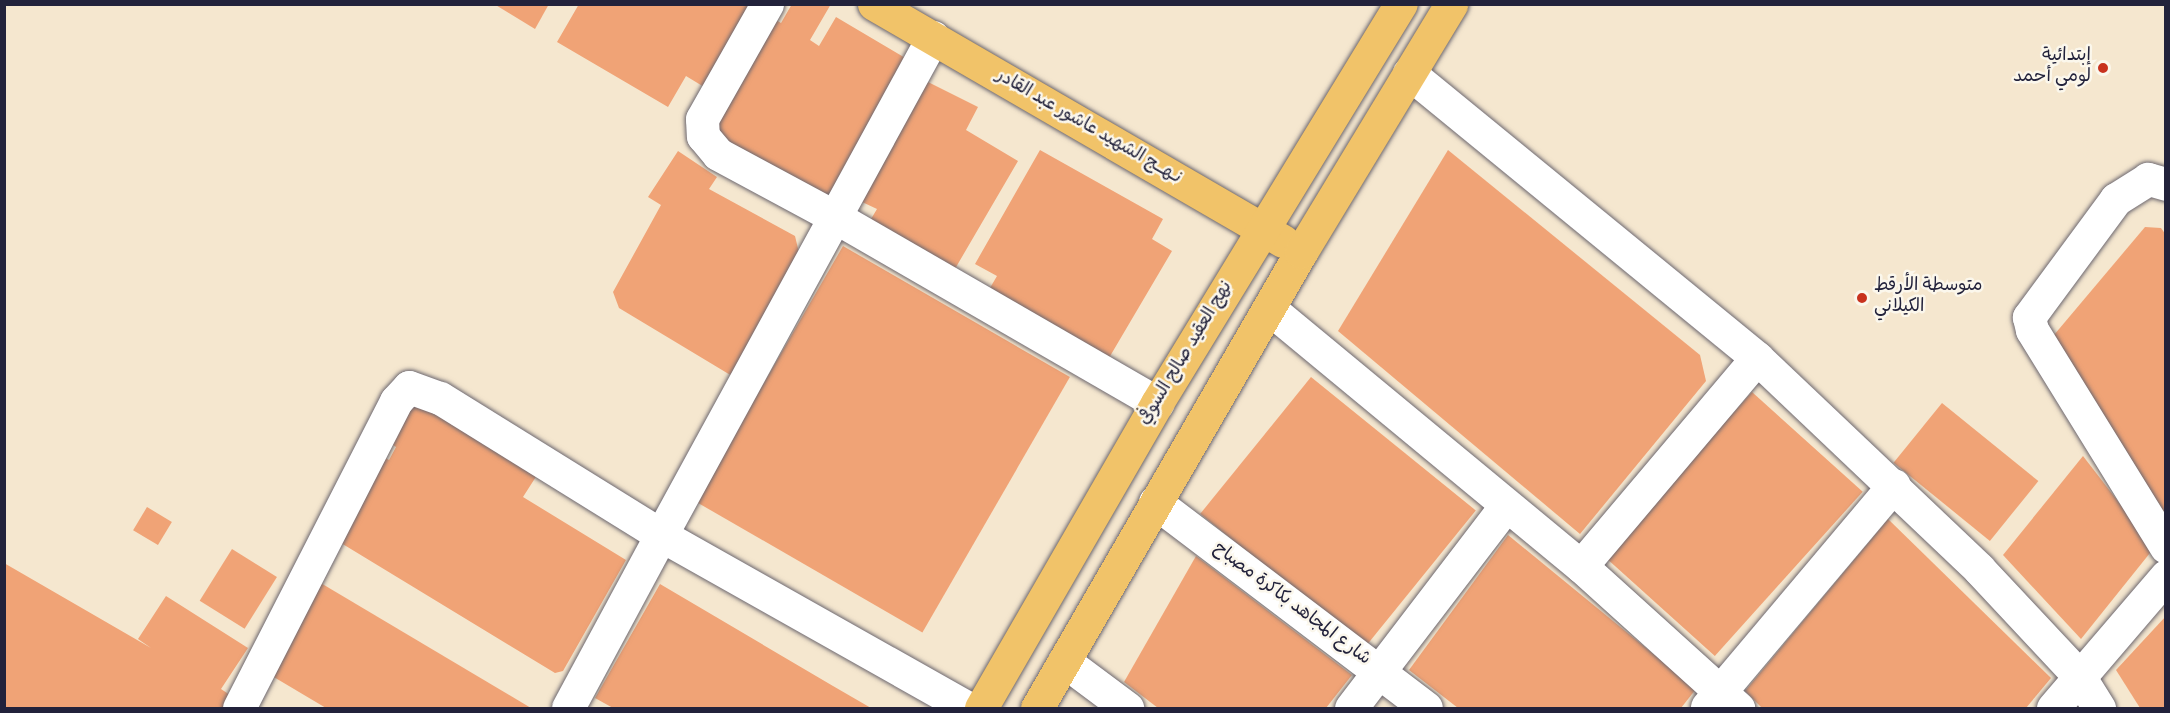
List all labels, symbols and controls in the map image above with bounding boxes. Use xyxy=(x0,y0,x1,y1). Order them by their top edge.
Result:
place label: إبتدائية لومي أحمد xyxy=(2013,47,2091,90)
marker: إبتدائية لومي أحمد xyxy=(2096,61,2110,75)
street label: نـهــج الشهيد عاشور عبد القادر xyxy=(991,66,1185,190)
place label: متوسطة الأرقط الكيلاني xyxy=(1874,277,1982,320)
street label: نهج العقيد صالح السوفي xyxy=(1135,278,1239,430)
marker: متوسطة الأرقط الكيلاني xyxy=(1855,291,1869,305)
street label: شارع المجاهد بكاكرة مصباح xyxy=(1208,539,1374,671)

